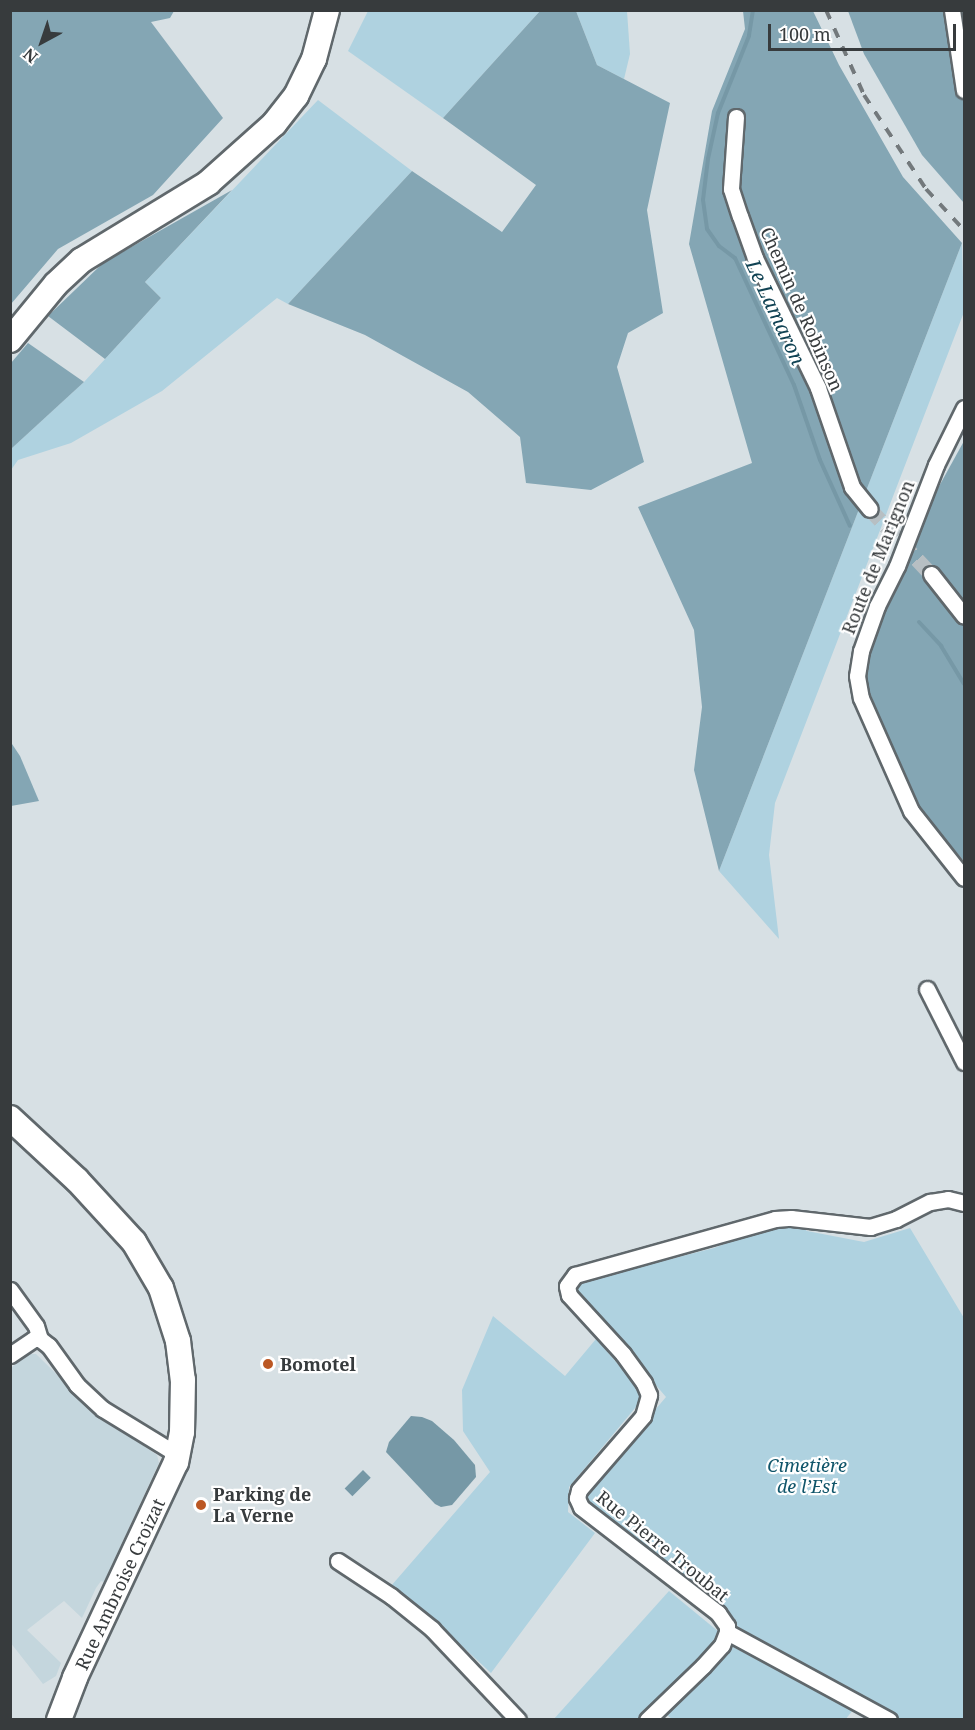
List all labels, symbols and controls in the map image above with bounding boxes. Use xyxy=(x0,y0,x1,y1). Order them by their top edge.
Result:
north arrow xyxy=(12,12,72,72)
scale bar xyxy=(771,12,958,50)
text: 100 m xyxy=(779,22,831,46)
text: N xyxy=(19,43,42,68)
street label: Chemin de Robinson xyxy=(756,224,848,394)
water label: Le Lamaron xyxy=(741,256,811,368)
street label: Route de Marignon xyxy=(837,477,919,637)
place label: Bomotel xyxy=(280,1353,356,1375)
marker: Bomotel xyxy=(261,1357,275,1371)
park label: Cimetière de l’Est xyxy=(767,1455,847,1498)
place label: Parking de La Verne xyxy=(213,1484,311,1526)
street label: Rue Pierre Troubat xyxy=(593,1486,733,1606)
street label: Rue Ambroise Croizat xyxy=(71,1495,169,1673)
marker: Parking de La Verne xyxy=(194,1498,208,1512)

